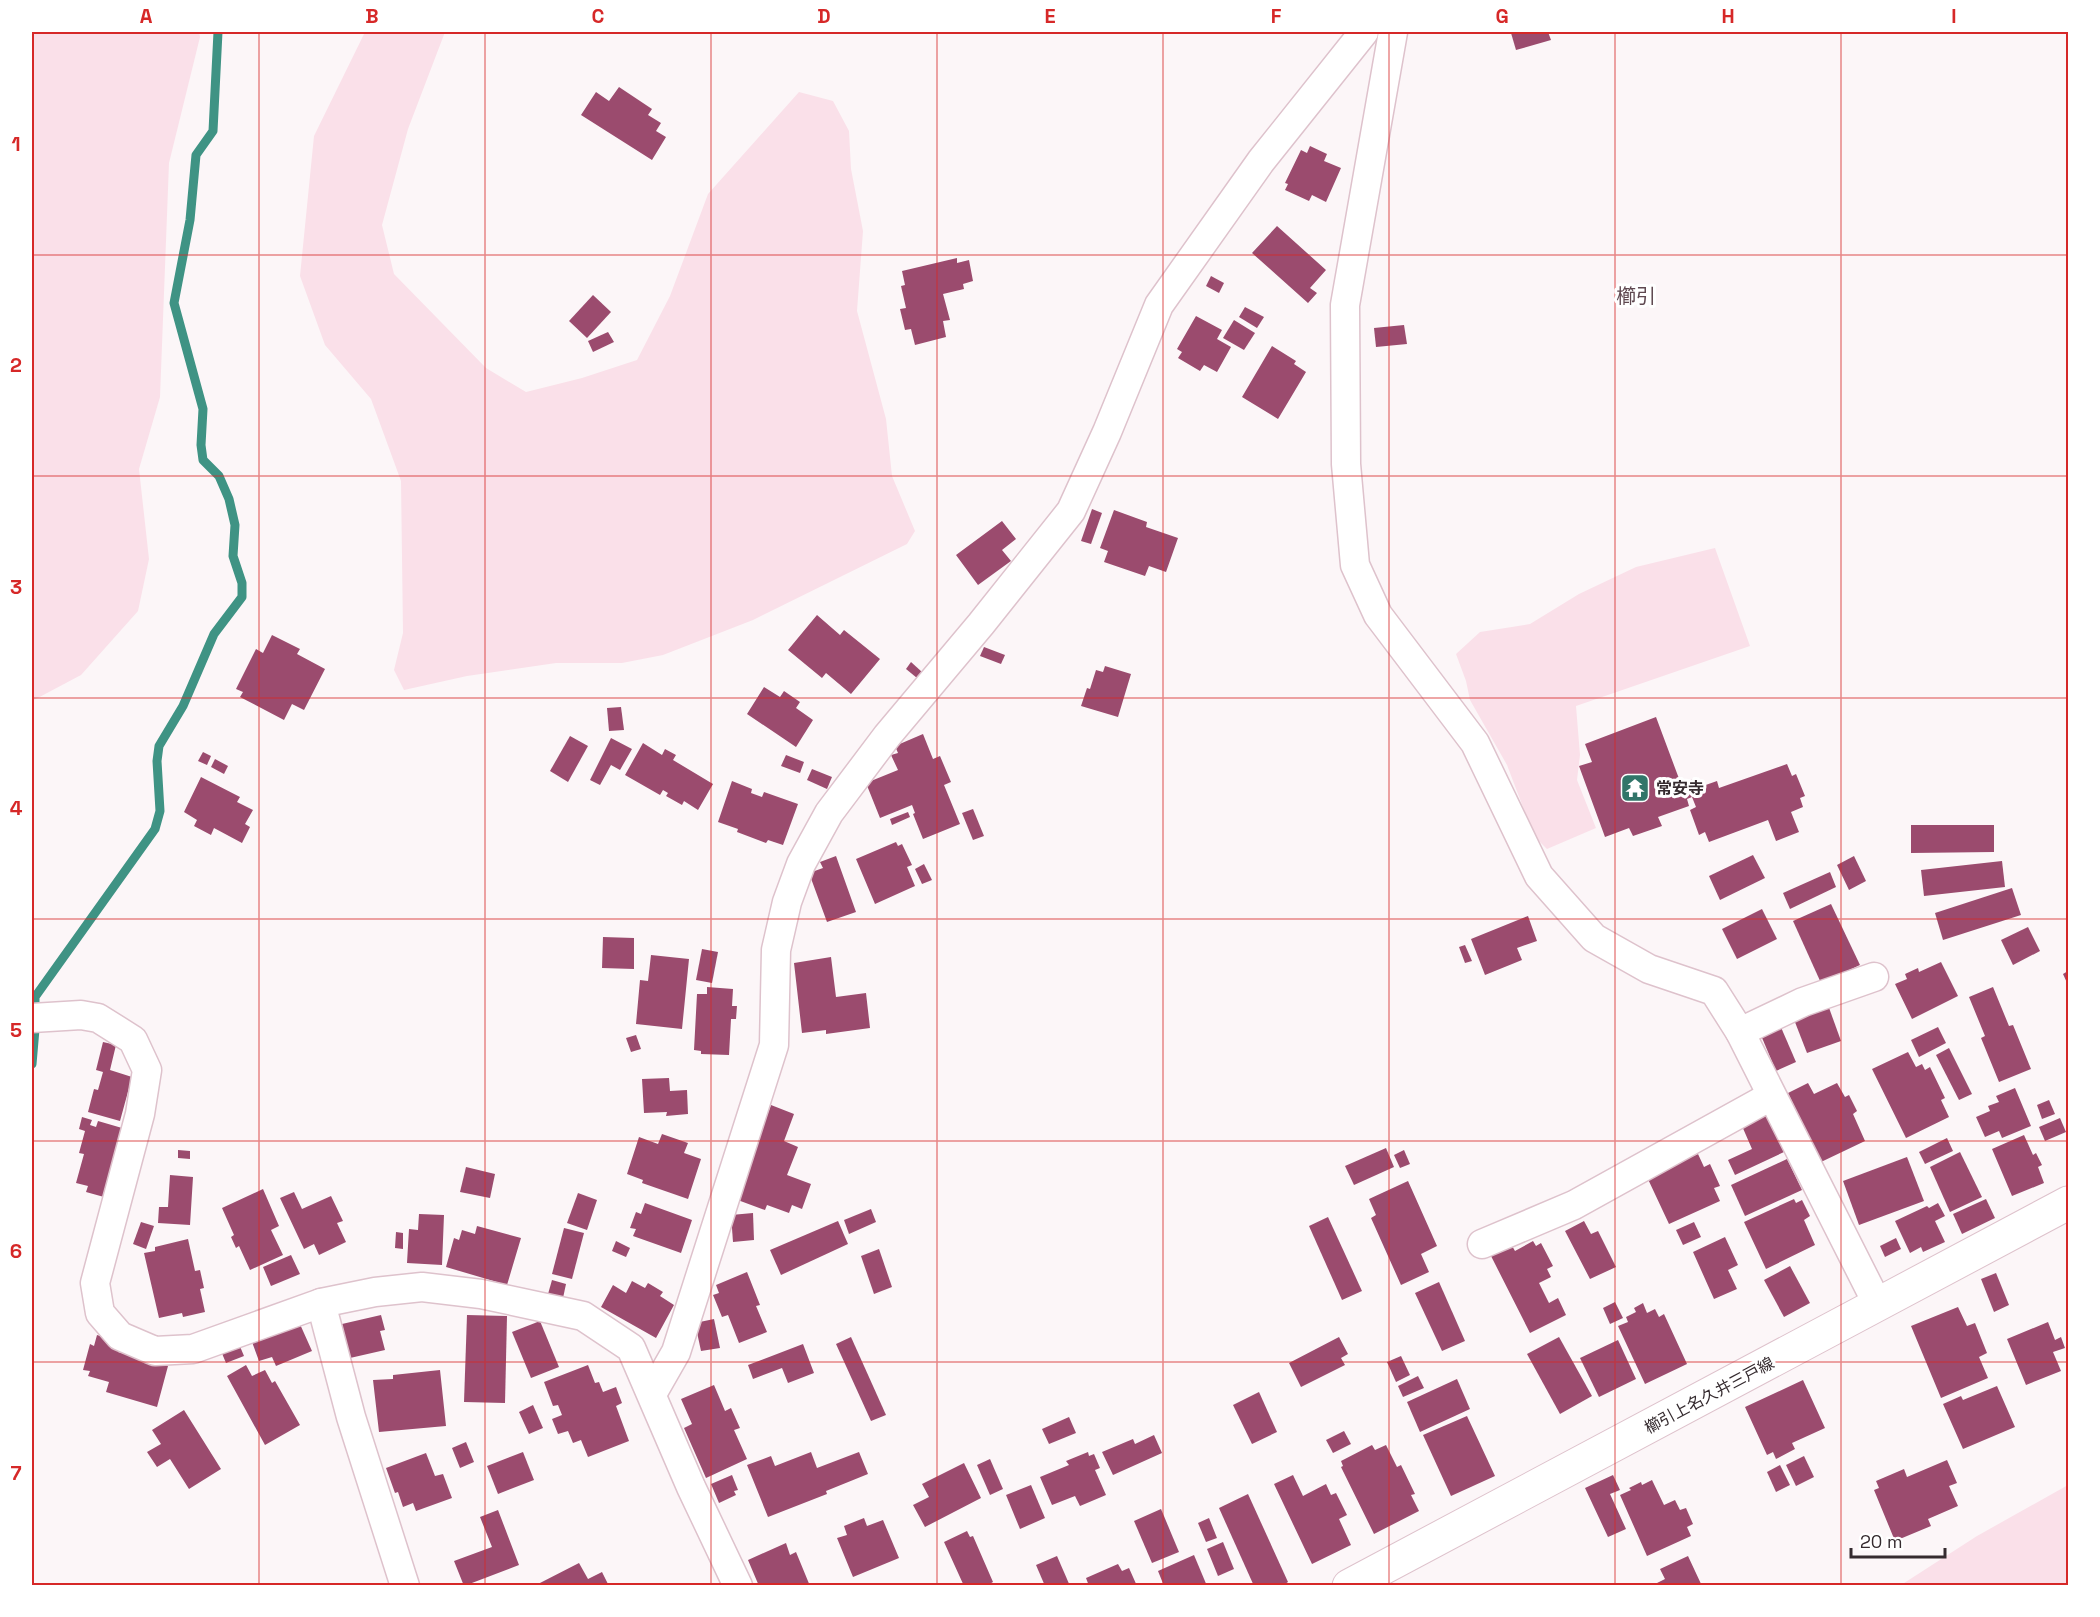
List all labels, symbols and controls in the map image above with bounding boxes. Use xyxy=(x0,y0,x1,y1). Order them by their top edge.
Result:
text: A xyxy=(140,3,153,29)
text: B xyxy=(365,3,379,29)
text: C xyxy=(592,3,605,29)
text: D xyxy=(817,3,831,29)
text: E xyxy=(1044,3,1056,29)
text: F xyxy=(1271,3,1282,29)
text: G xyxy=(1495,3,1509,29)
text: H xyxy=(1721,3,1735,29)
text: I xyxy=(1951,3,1957,29)
text: 1 xyxy=(11,131,21,157)
district label: 櫛引 xyxy=(1616,283,1656,309)
text: 2 xyxy=(10,352,22,378)
text: 3 xyxy=(10,574,22,600)
temple icon: 常安寺 xyxy=(1619,772,1651,804)
place label: 常安寺 xyxy=(1656,778,1704,799)
text: 4 xyxy=(10,795,23,821)
text: 5 xyxy=(10,1017,22,1043)
text: 6 xyxy=(10,1238,22,1264)
street label: 櫛引上名久井三戸線 xyxy=(1641,1352,1778,1439)
text: 7 xyxy=(10,1460,22,1486)
scale bar xyxy=(1851,1521,1946,1559)
text: 20 m xyxy=(1860,1530,1903,1553)

